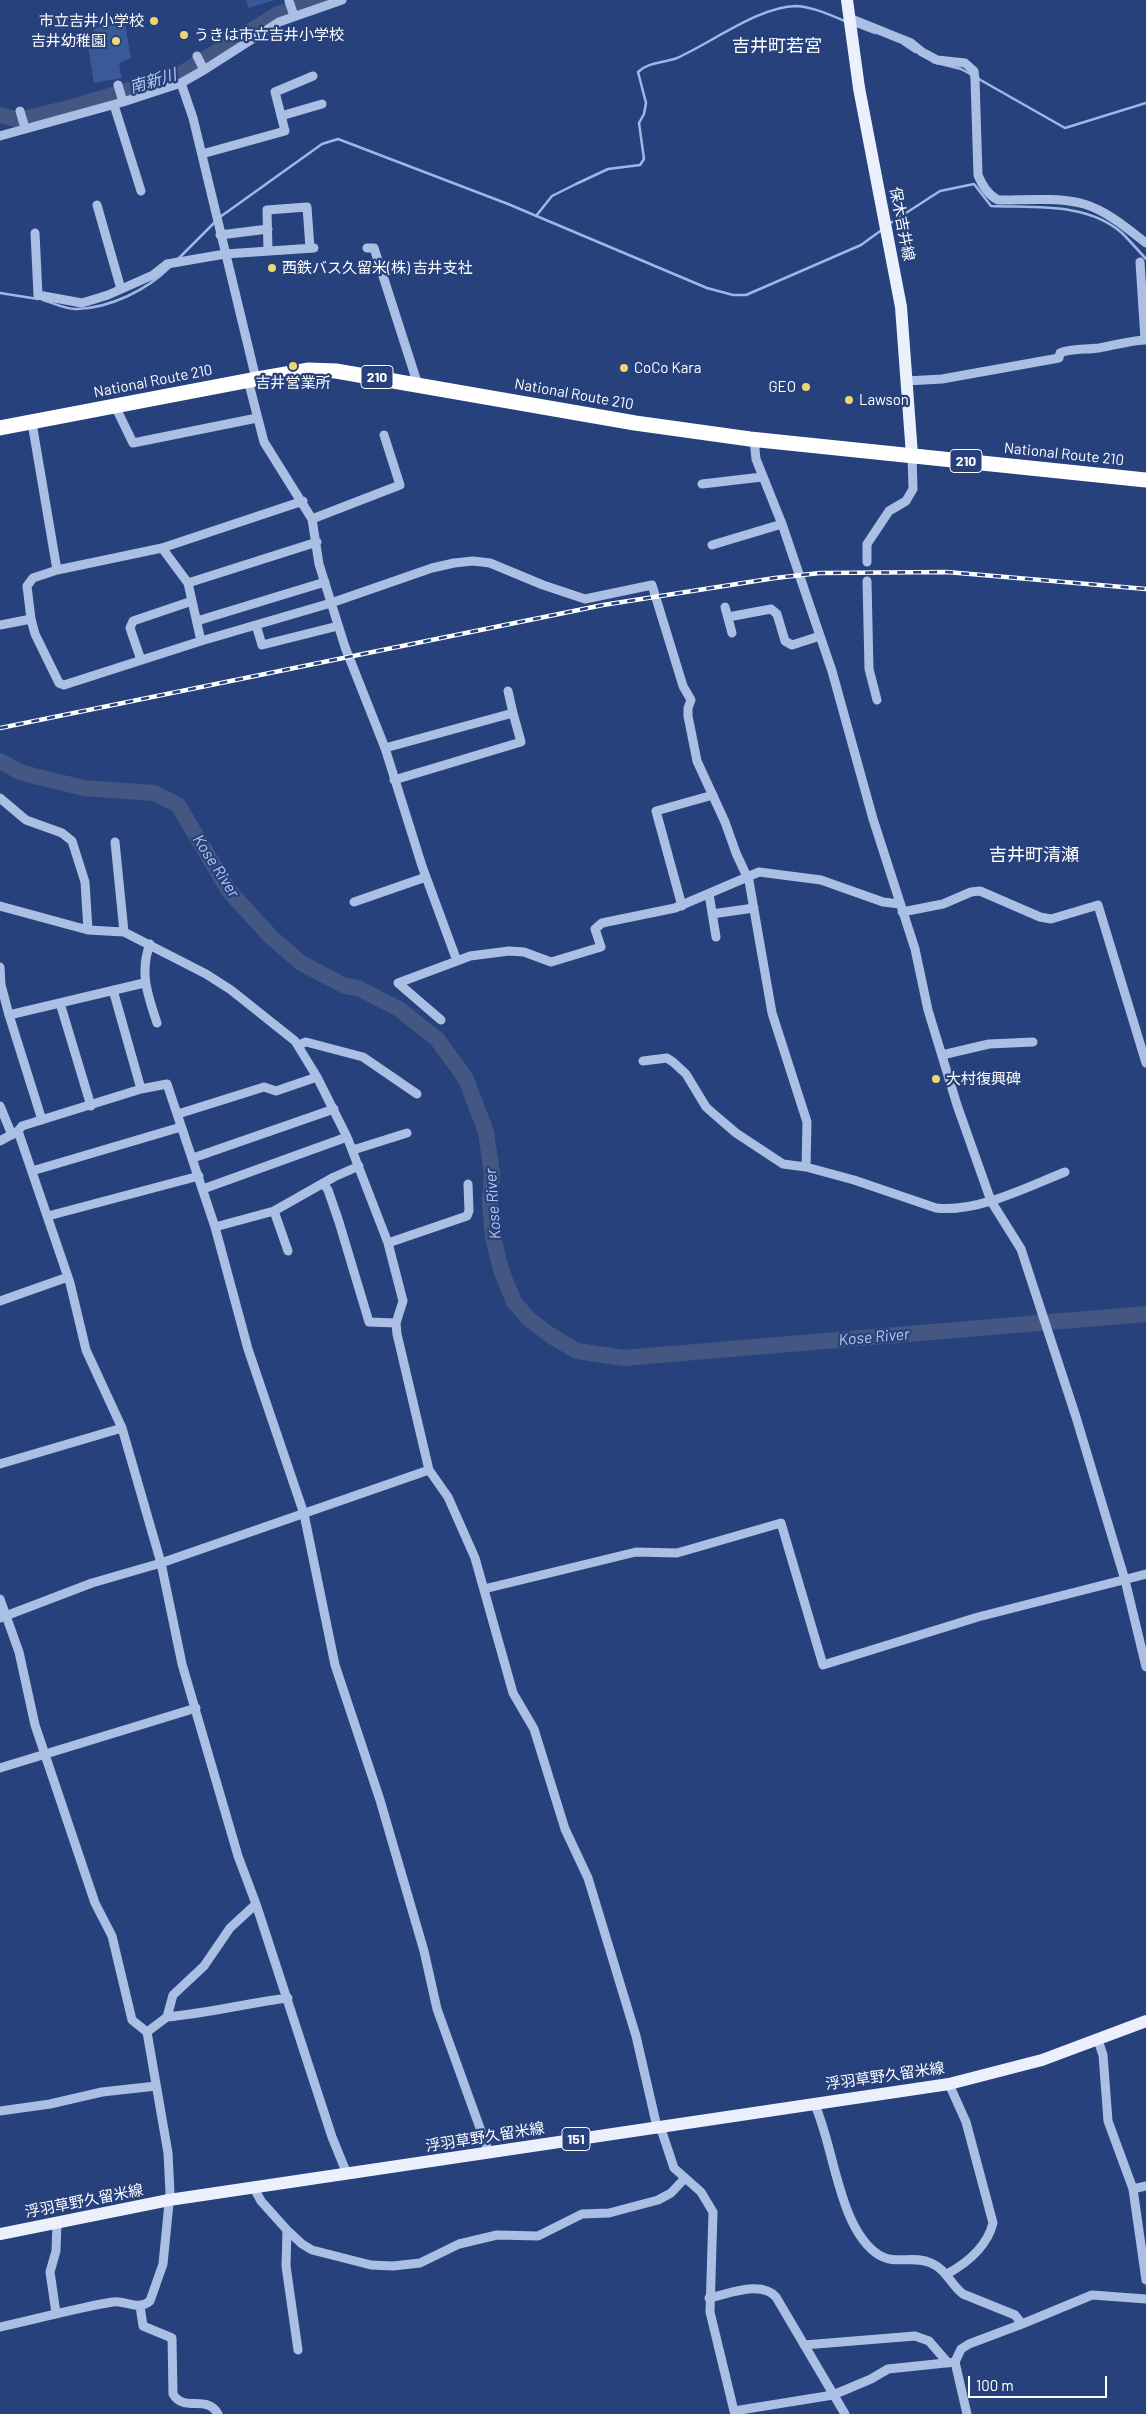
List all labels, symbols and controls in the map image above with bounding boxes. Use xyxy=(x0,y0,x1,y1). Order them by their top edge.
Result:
place label: 市立吉井小学校 xyxy=(39,12,144,30)
marker: 市立吉井小学校 xyxy=(148,15,160,27)
place label: うきは市立吉井小学校 xyxy=(194,26,344,44)
marker: うきは市立吉井小学校 xyxy=(178,29,190,41)
place label: 吉井幼稚園 xyxy=(31,32,106,50)
marker: 吉井幼稚園 xyxy=(110,35,122,47)
district label: 吉井町若宮 xyxy=(732,35,822,57)
water label: 南新川 xyxy=(127,65,179,97)
street label: 保木吉井線 xyxy=(886,185,918,263)
place label: 西鉄バス久留米(株) 吉井支社 xyxy=(282,259,473,277)
marker: 西鉄バス久留米(株) 吉井支社 xyxy=(266,262,278,274)
place label: CoCo Kara xyxy=(634,359,701,377)
marker: 吉井営業所 xyxy=(287,360,299,372)
street label: National Route 210 xyxy=(92,361,214,401)
marker: CoCo Kara xyxy=(618,362,630,374)
road number: 210 xyxy=(361,366,393,388)
place label: 吉井営業所 xyxy=(256,374,330,392)
street label: National Route 210 xyxy=(513,375,635,413)
place label: GEO xyxy=(768,378,796,396)
marker: GEO xyxy=(800,381,812,393)
place label: Lawson xyxy=(859,391,909,409)
marker: Lawson xyxy=(843,394,855,406)
street label: National Route 210 xyxy=(1003,439,1125,469)
road number: 210 xyxy=(950,450,982,472)
water label: Kose River xyxy=(189,831,243,901)
district label: 吉井町清瀬 xyxy=(989,844,1079,866)
place label: 大村復興碑 xyxy=(946,1070,1021,1088)
marker: 大村復興碑 xyxy=(930,1073,942,1085)
water label: Kose River xyxy=(481,1168,505,1240)
water label: Kose River xyxy=(838,1324,910,1350)
street label: 浮羽草野久留米線 xyxy=(824,2059,946,2093)
street label: 浮羽草野久留米線 xyxy=(424,2119,546,2155)
road number: 151 xyxy=(562,2128,590,2150)
street label: 浮羽草野久留米線 xyxy=(23,2181,145,2221)
scale bar xyxy=(971,2366,1110,2398)
text: 100 m xyxy=(976,2376,1014,2394)

